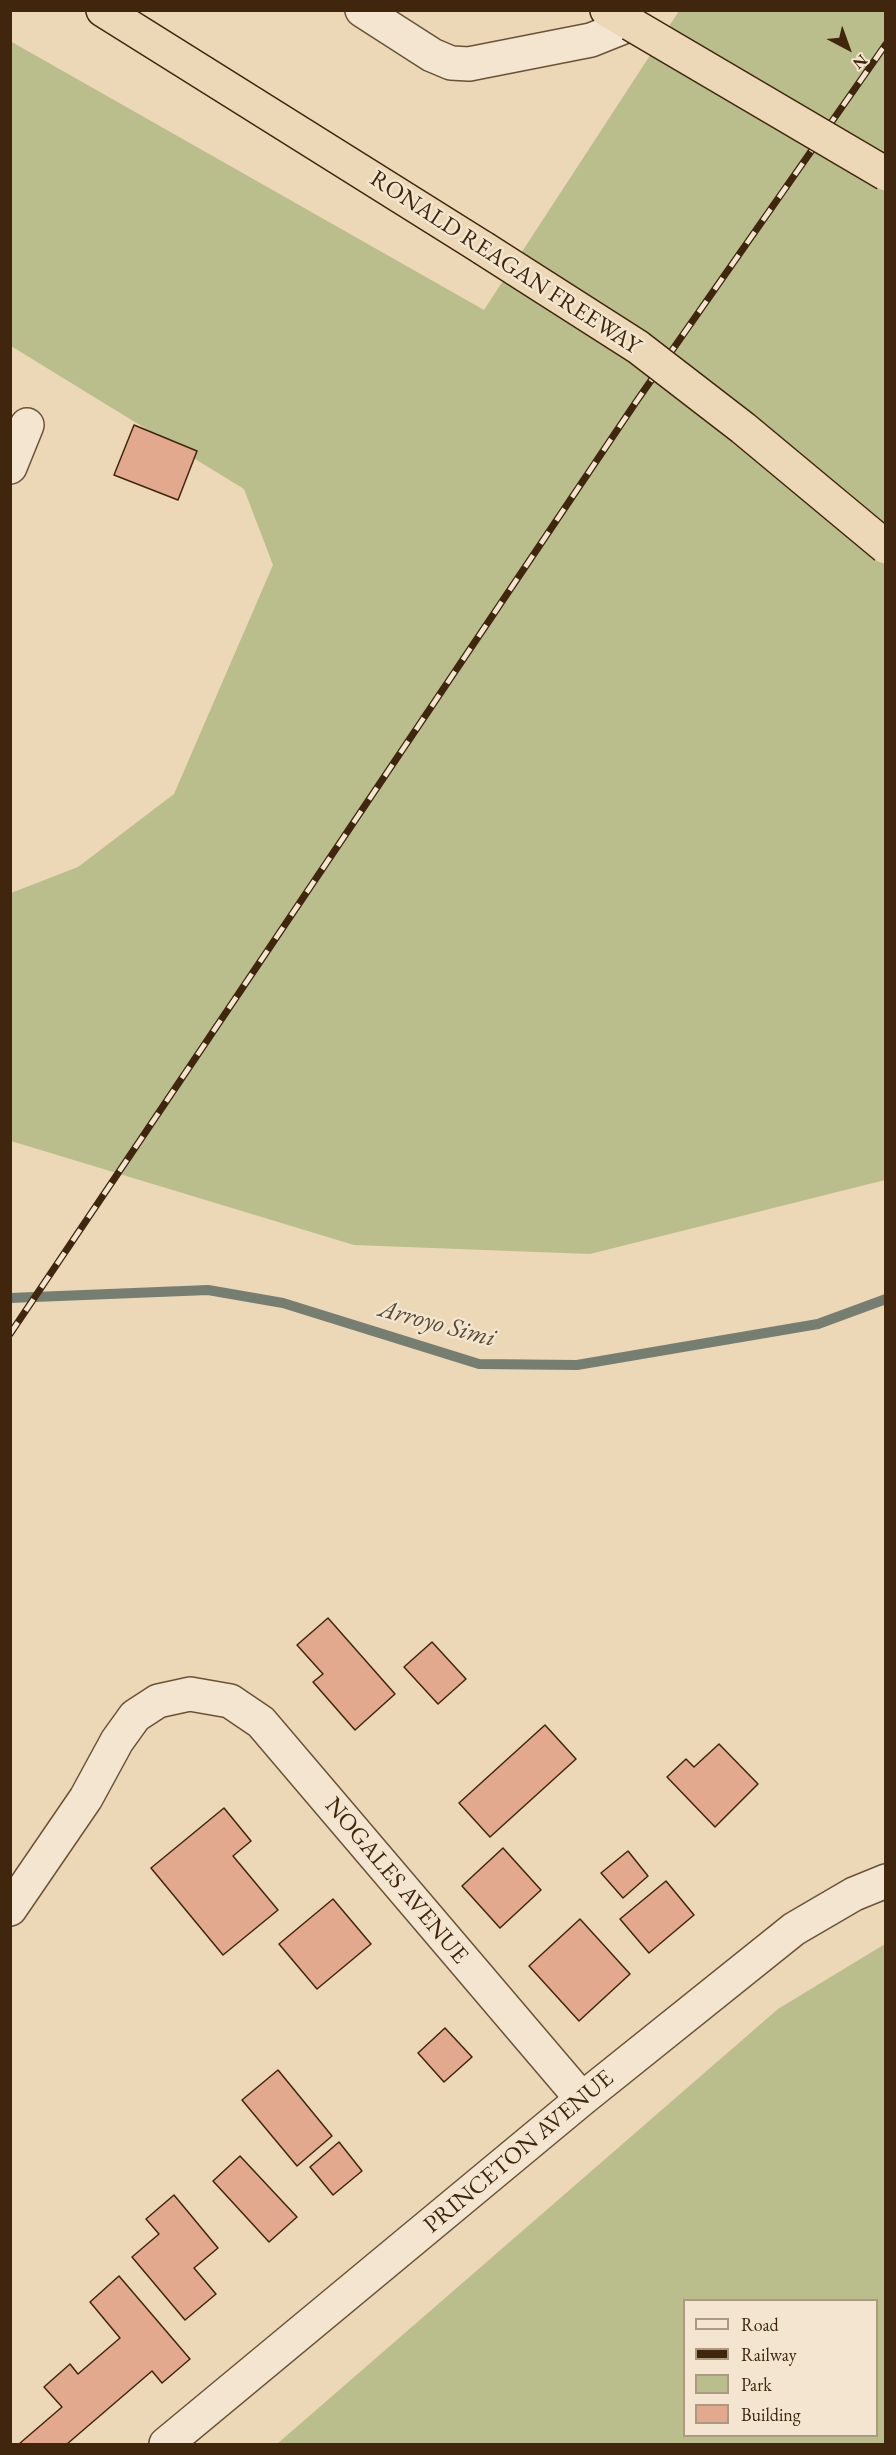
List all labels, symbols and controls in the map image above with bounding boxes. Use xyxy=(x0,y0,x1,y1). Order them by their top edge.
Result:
north arrow xyxy=(818,18,878,78)
text: N xyxy=(848,50,872,74)
street label: RONALD REAGAN FREEWAY xyxy=(364,165,646,361)
water label: Arroyo Simi xyxy=(375,1293,499,1355)
street label: NOGALES AVENUE xyxy=(318,1792,474,1970)
street label: PRINCETON AVENUE xyxy=(418,2064,620,2240)
legend xyxy=(683,2299,878,2437)
text: Road xyxy=(741,2313,779,2336)
text: Railway xyxy=(741,2343,797,2366)
text: Park xyxy=(741,2373,772,2396)
text: Building xyxy=(741,2403,801,2426)

